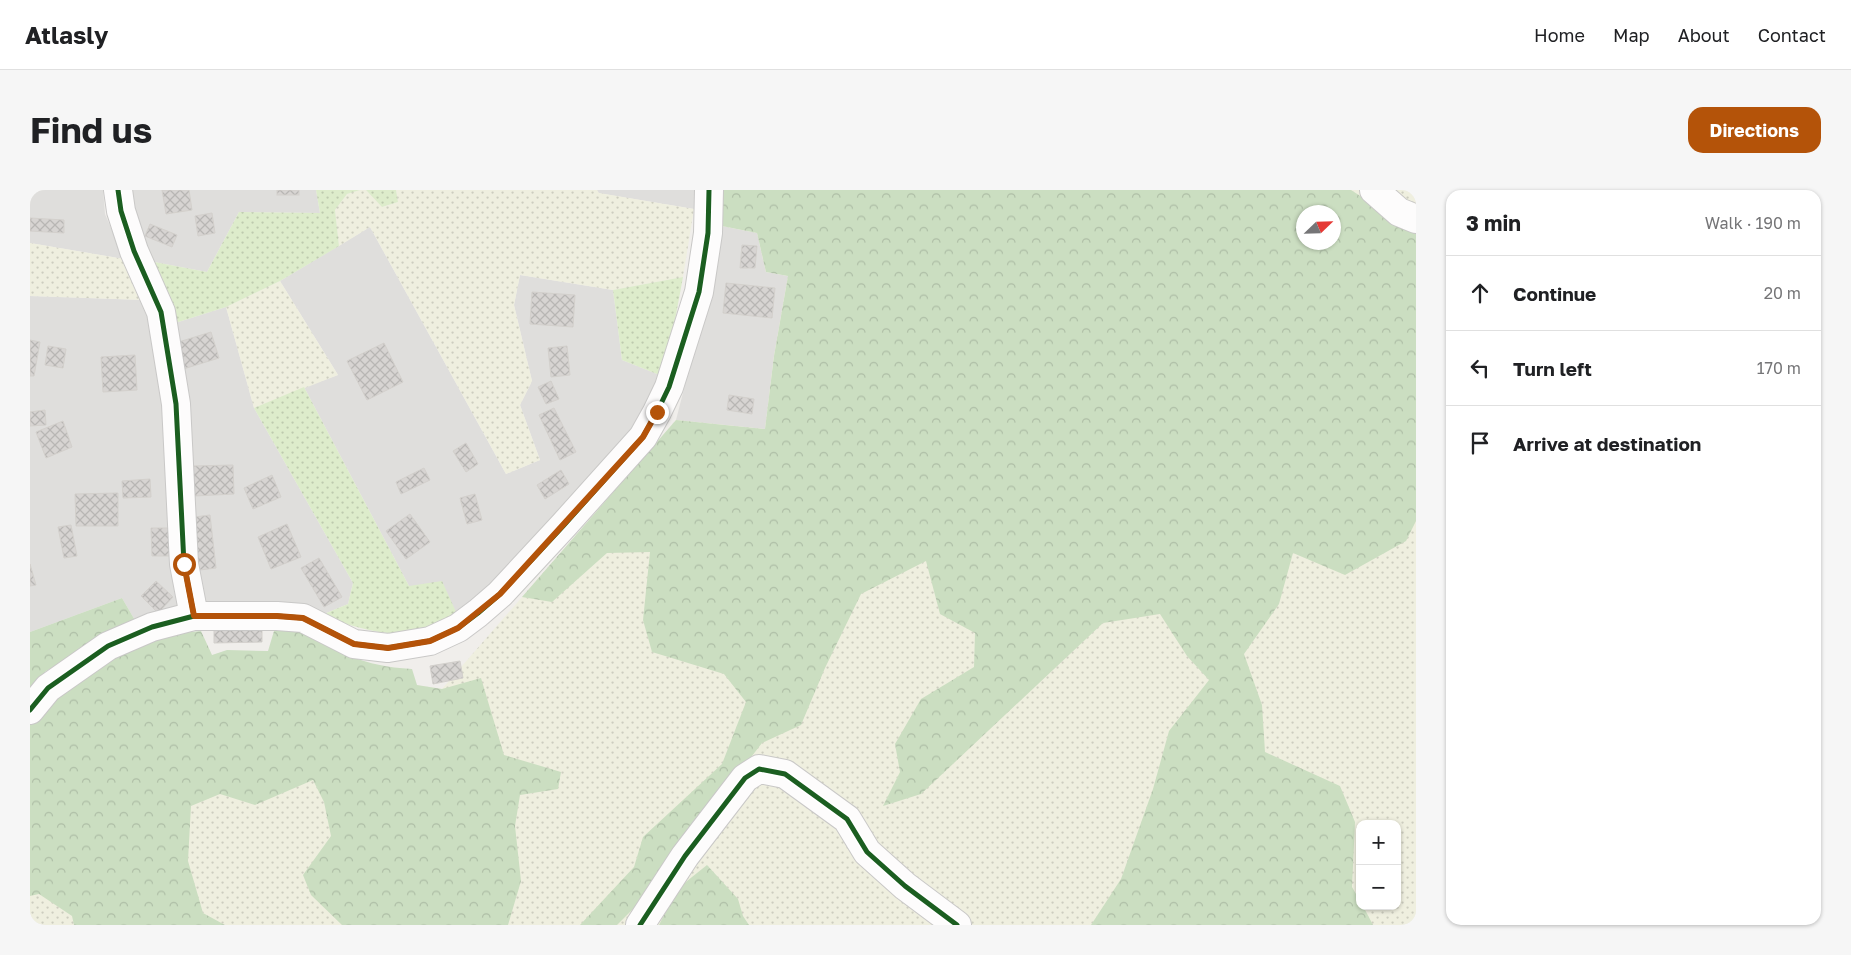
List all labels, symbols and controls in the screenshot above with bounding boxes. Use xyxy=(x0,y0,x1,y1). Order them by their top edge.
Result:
text: Atlasly xyxy=(25,20,108,49)
text: Home xyxy=(1534,24,1585,46)
text: Map xyxy=(1613,24,1650,46)
text: About xyxy=(1678,24,1730,46)
text: Contact xyxy=(1758,24,1826,46)
button: Directions xyxy=(1688,107,1821,153)
text: Find us xyxy=(30,109,152,151)
north arrow xyxy=(1296,205,1341,250)
text: 3 min xyxy=(1466,210,1521,236)
text: Walk · 190 m xyxy=(1705,213,1801,233)
icon: ahead xyxy=(1466,279,1494,307)
text: Continue xyxy=(1513,282,1596,305)
text: 20 m xyxy=(1764,283,1801,303)
icon: left xyxy=(1466,354,1494,382)
text: Turn left xyxy=(1513,357,1592,380)
text: 170 m xyxy=(1757,358,1801,378)
route end xyxy=(646,401,669,424)
icon: arrive xyxy=(1466,429,1494,457)
text: Arrive at destination xyxy=(1513,432,1701,455)
route start xyxy=(173,553,196,576)
map controls xyxy=(1356,820,1401,910)
button: + xyxy=(1356,820,1401,865)
button: − xyxy=(1356,865,1401,910)

